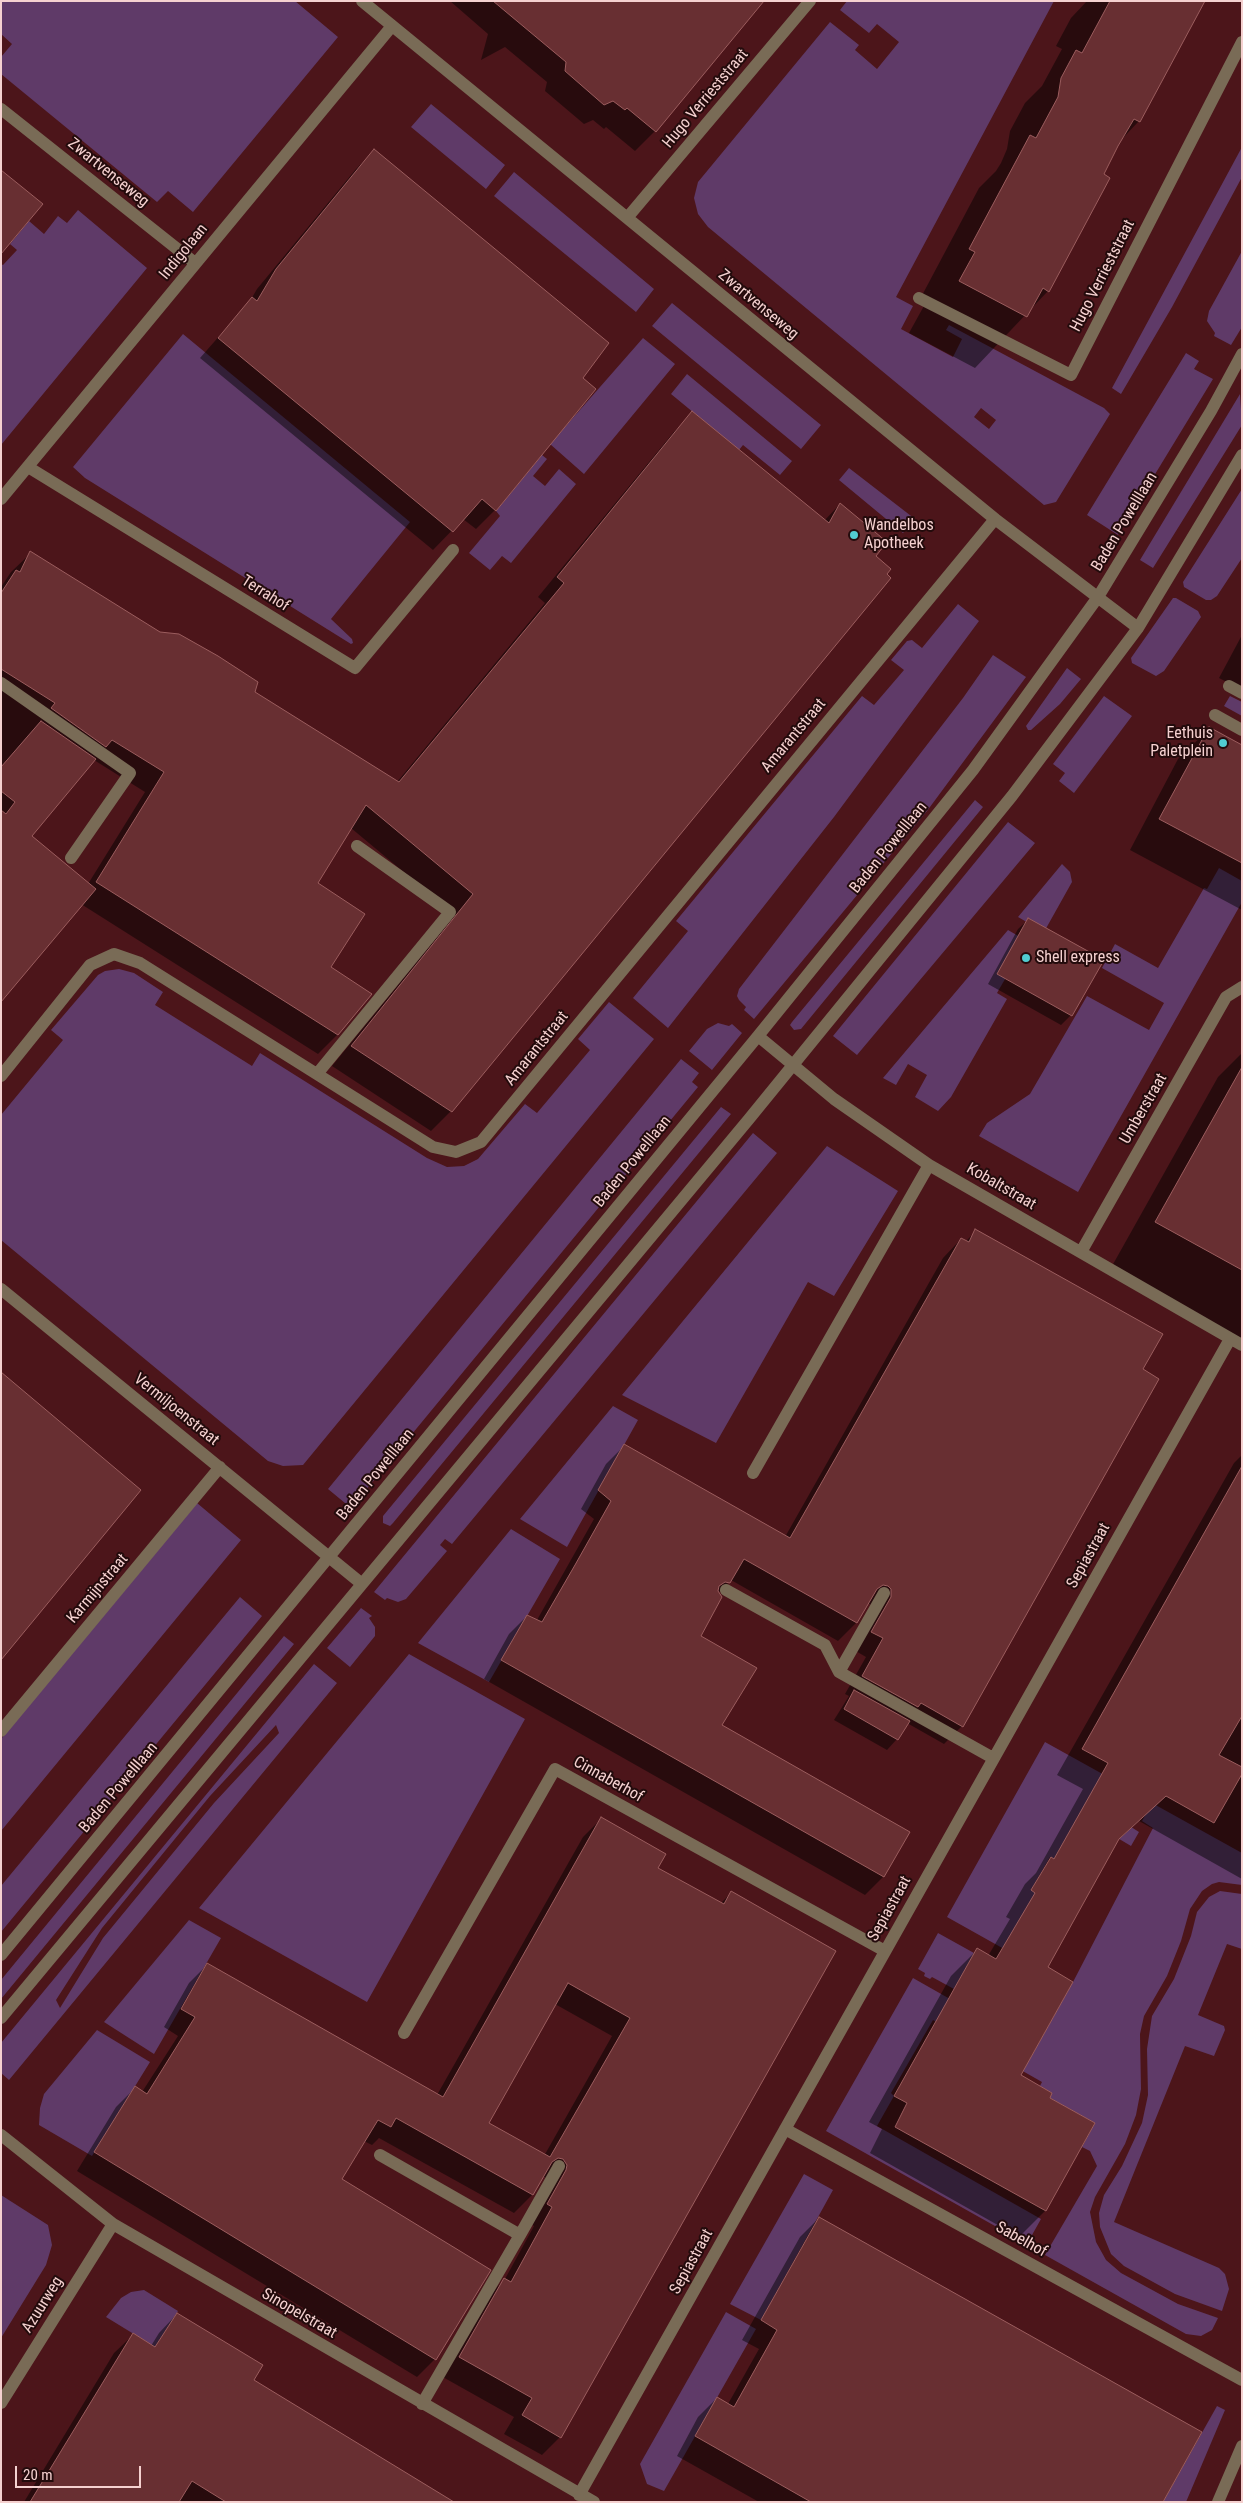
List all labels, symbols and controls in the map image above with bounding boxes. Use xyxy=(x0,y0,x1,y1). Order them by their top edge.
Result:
street label: Hugo Verrieststraat xyxy=(659,46,753,152)
street label: Zwartvenseweg xyxy=(64,134,152,212)
street label: Hugo Verrieststraat xyxy=(1067,217,1139,335)
street label: Indigolaan xyxy=(156,220,212,284)
street label: Zwartvenseweg xyxy=(714,266,802,344)
street label: Baden Powelllaan xyxy=(1088,469,1162,575)
place label: Wandelbos Apotheek xyxy=(864,516,934,554)
marker: Wandelbos Apotheek xyxy=(848,529,860,541)
street label: Terrahof xyxy=(237,572,293,616)
street label: Amarantstraat xyxy=(758,695,830,777)
place label: Eethuis Paletplein xyxy=(1150,724,1213,762)
marker: Eethuis Paletplein xyxy=(1217,737,1229,749)
street label: Baden Powelllaan xyxy=(846,798,932,898)
place label: Shell express xyxy=(1036,948,1120,968)
marker: Shell express xyxy=(1020,952,1032,964)
street label: Amarantstraat xyxy=(501,1008,573,1090)
street label: Umberstraat xyxy=(1116,1070,1172,1148)
street label: Baden Powelllaan xyxy=(590,1112,676,1212)
street label: Kobaltstraat xyxy=(963,1159,1039,1215)
street label: Vermiljoenstraat xyxy=(130,1370,222,1450)
street label: Baden Powelllaan xyxy=(333,1425,419,1525)
street label: Sepiastraat xyxy=(1063,1520,1115,1592)
street label: Karmijnstraat xyxy=(63,1550,133,1628)
street label: Baden Powelllaan xyxy=(76,1739,162,1837)
street label: Cinnaberhof xyxy=(570,1753,646,1807)
street label: Sepiastraat xyxy=(864,1873,916,1945)
street label: Sabelhof xyxy=(992,2218,1050,2262)
street label: Sepiastraat xyxy=(666,2226,718,2298)
street label: Azuurweg xyxy=(18,2273,68,2337)
street label: Sinopelstraat xyxy=(258,2285,340,2343)
scale bar xyxy=(18,2456,144,2488)
text: 20 m xyxy=(23,2466,53,2484)

